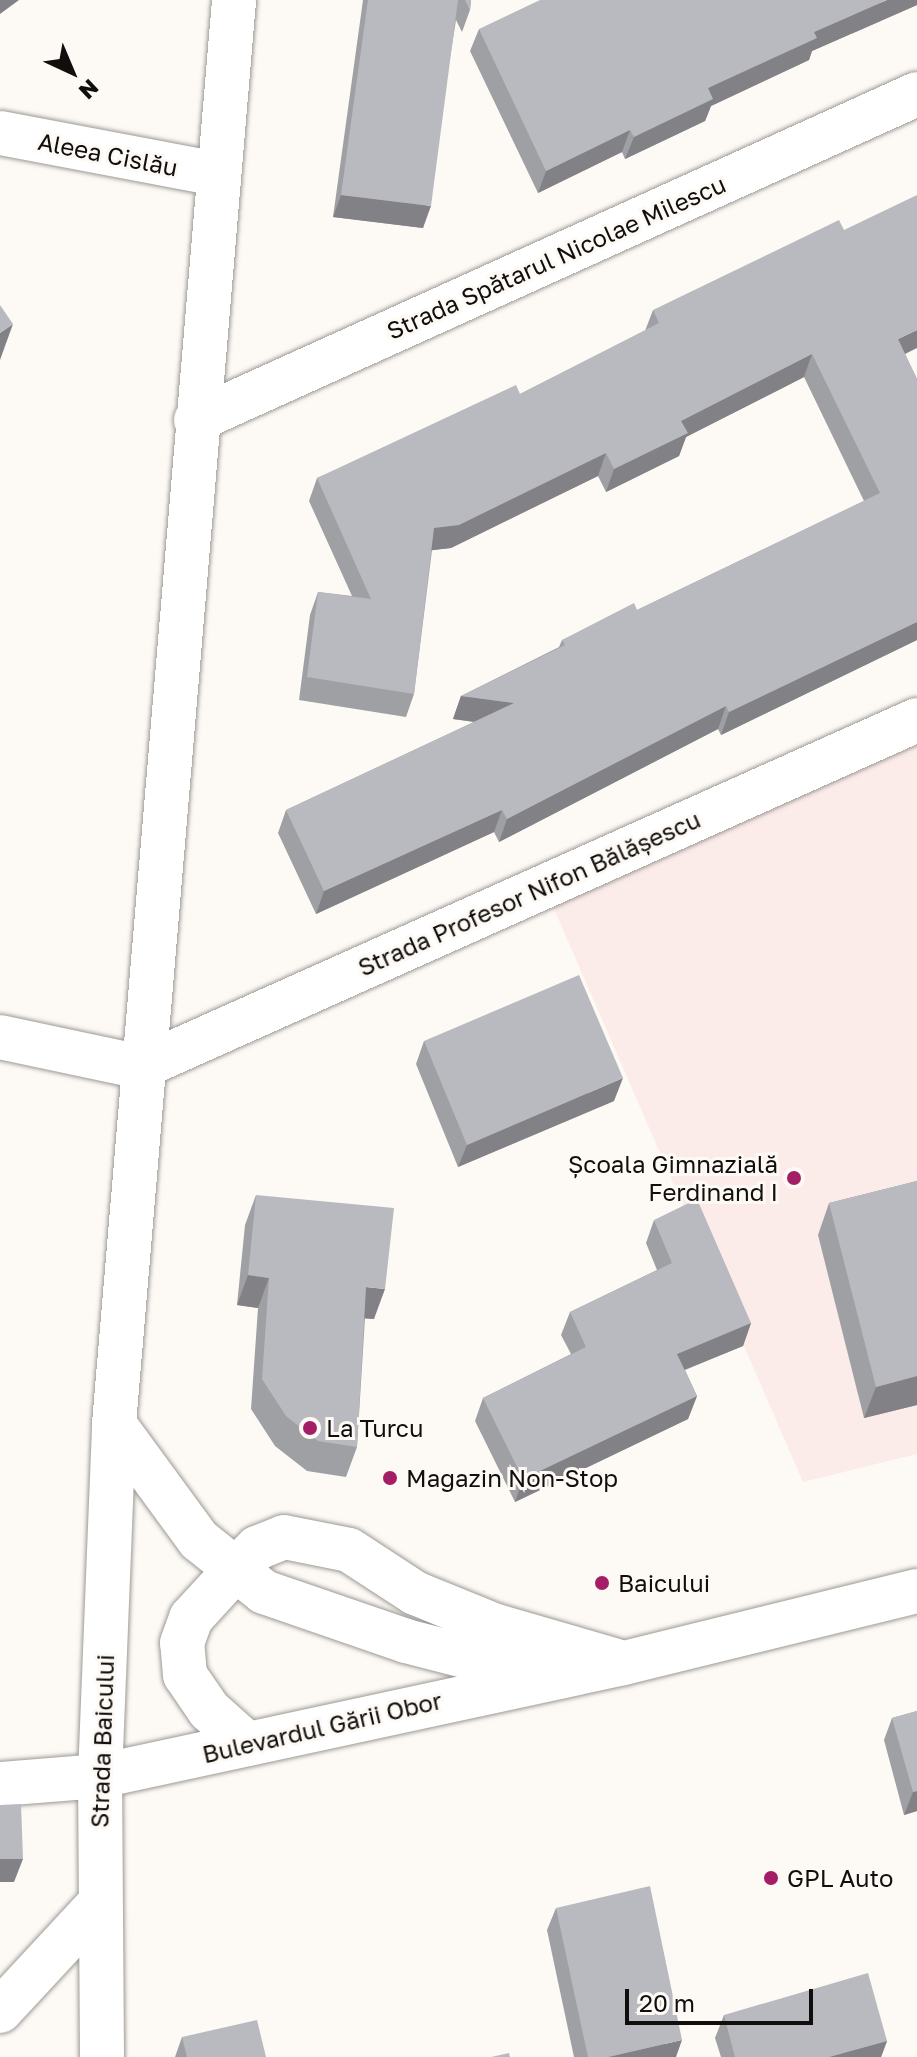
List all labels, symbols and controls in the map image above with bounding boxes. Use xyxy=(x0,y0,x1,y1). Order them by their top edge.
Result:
north arrow xyxy=(32,32,112,112)
text: N xyxy=(74,74,104,105)
street label: Aleea Cislău xyxy=(36,126,180,182)
street label: Strada Spătarul Nicolae Milescu xyxy=(382,169,730,345)
street label: Strada Profesor Nifon Bălășescu xyxy=(353,804,705,982)
place label: Școala Gimnazială Ferdinand I xyxy=(568,1150,778,1206)
marker: Școala Gimnazială Ferdinand I xyxy=(785,1169,803,1187)
place label: La Turcu xyxy=(326,1414,423,1442)
marker: La Turcu xyxy=(301,1419,319,1437)
place label: Magazin Non-Stop xyxy=(406,1464,618,1492)
marker: Magazin Non-Stop xyxy=(381,1469,399,1487)
place label: Baicului xyxy=(618,1569,710,1597)
marker: Baicului xyxy=(593,1574,611,1592)
street label: Strada Baicului xyxy=(85,1654,119,1828)
street label: Bulevardul Gării Obor xyxy=(199,1685,445,1769)
place label: GPL Auto xyxy=(787,1864,893,1892)
marker: GPL Auto xyxy=(762,1869,780,1887)
scale bar xyxy=(629,1973,817,2023)
text: 20 m xyxy=(639,1988,695,2017)

